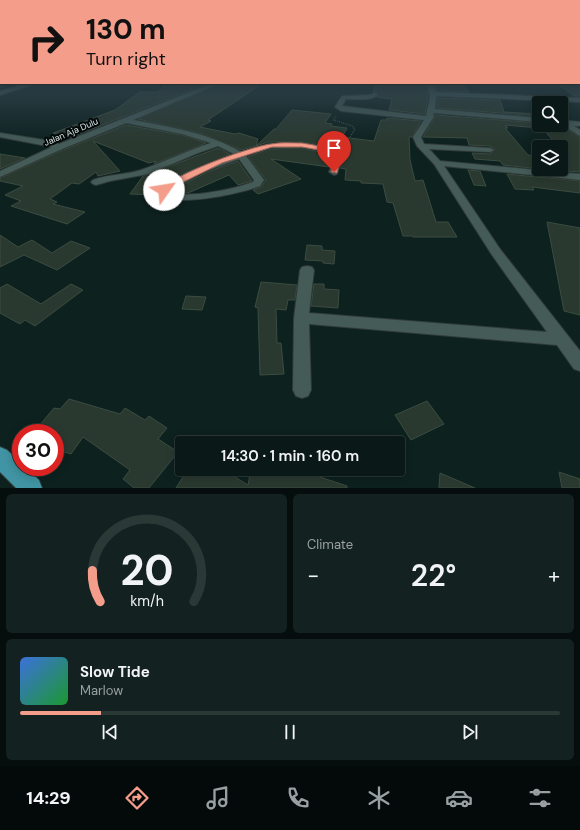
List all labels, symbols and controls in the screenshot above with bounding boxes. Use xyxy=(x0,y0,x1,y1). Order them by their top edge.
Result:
text: 130 m xyxy=(86,11,166,48)
icon: right xyxy=(20,16,72,68)
text: Turn right xyxy=(86,47,166,71)
map controls xyxy=(532,96,568,176)
button: search xyxy=(532,96,568,132)
street label: Jalan Aja Dulu xyxy=(42,115,100,149)
pin xyxy=(317,131,351,172)
icon: arrive xyxy=(323,137,345,159)
button: layers xyxy=(532,140,568,176)
position arrow xyxy=(143,169,185,211)
speed limit sign: 30 xyxy=(12,424,64,476)
text: 14:30 · 1 min · 160 m xyxy=(221,446,359,466)
text: Climate xyxy=(307,536,353,553)
text: 20 xyxy=(120,543,173,597)
text: 22° xyxy=(411,556,456,595)
text: − xyxy=(307,561,319,590)
text: + xyxy=(548,561,560,590)
text: km/h xyxy=(130,591,163,609)
text: Slow Tide xyxy=(80,662,150,682)
text: Marlow xyxy=(80,682,123,699)
icon: previous xyxy=(99,721,121,743)
icon: pause xyxy=(279,721,301,743)
icon: next xyxy=(459,721,481,743)
icon: directions xyxy=(123,784,151,812)
icon: music xyxy=(204,784,232,812)
icon: phone xyxy=(284,784,312,812)
icon: climate xyxy=(365,784,393,812)
icon: car xyxy=(445,784,473,812)
icon: filters xyxy=(526,784,554,812)
text: 14:29 xyxy=(26,786,71,810)

